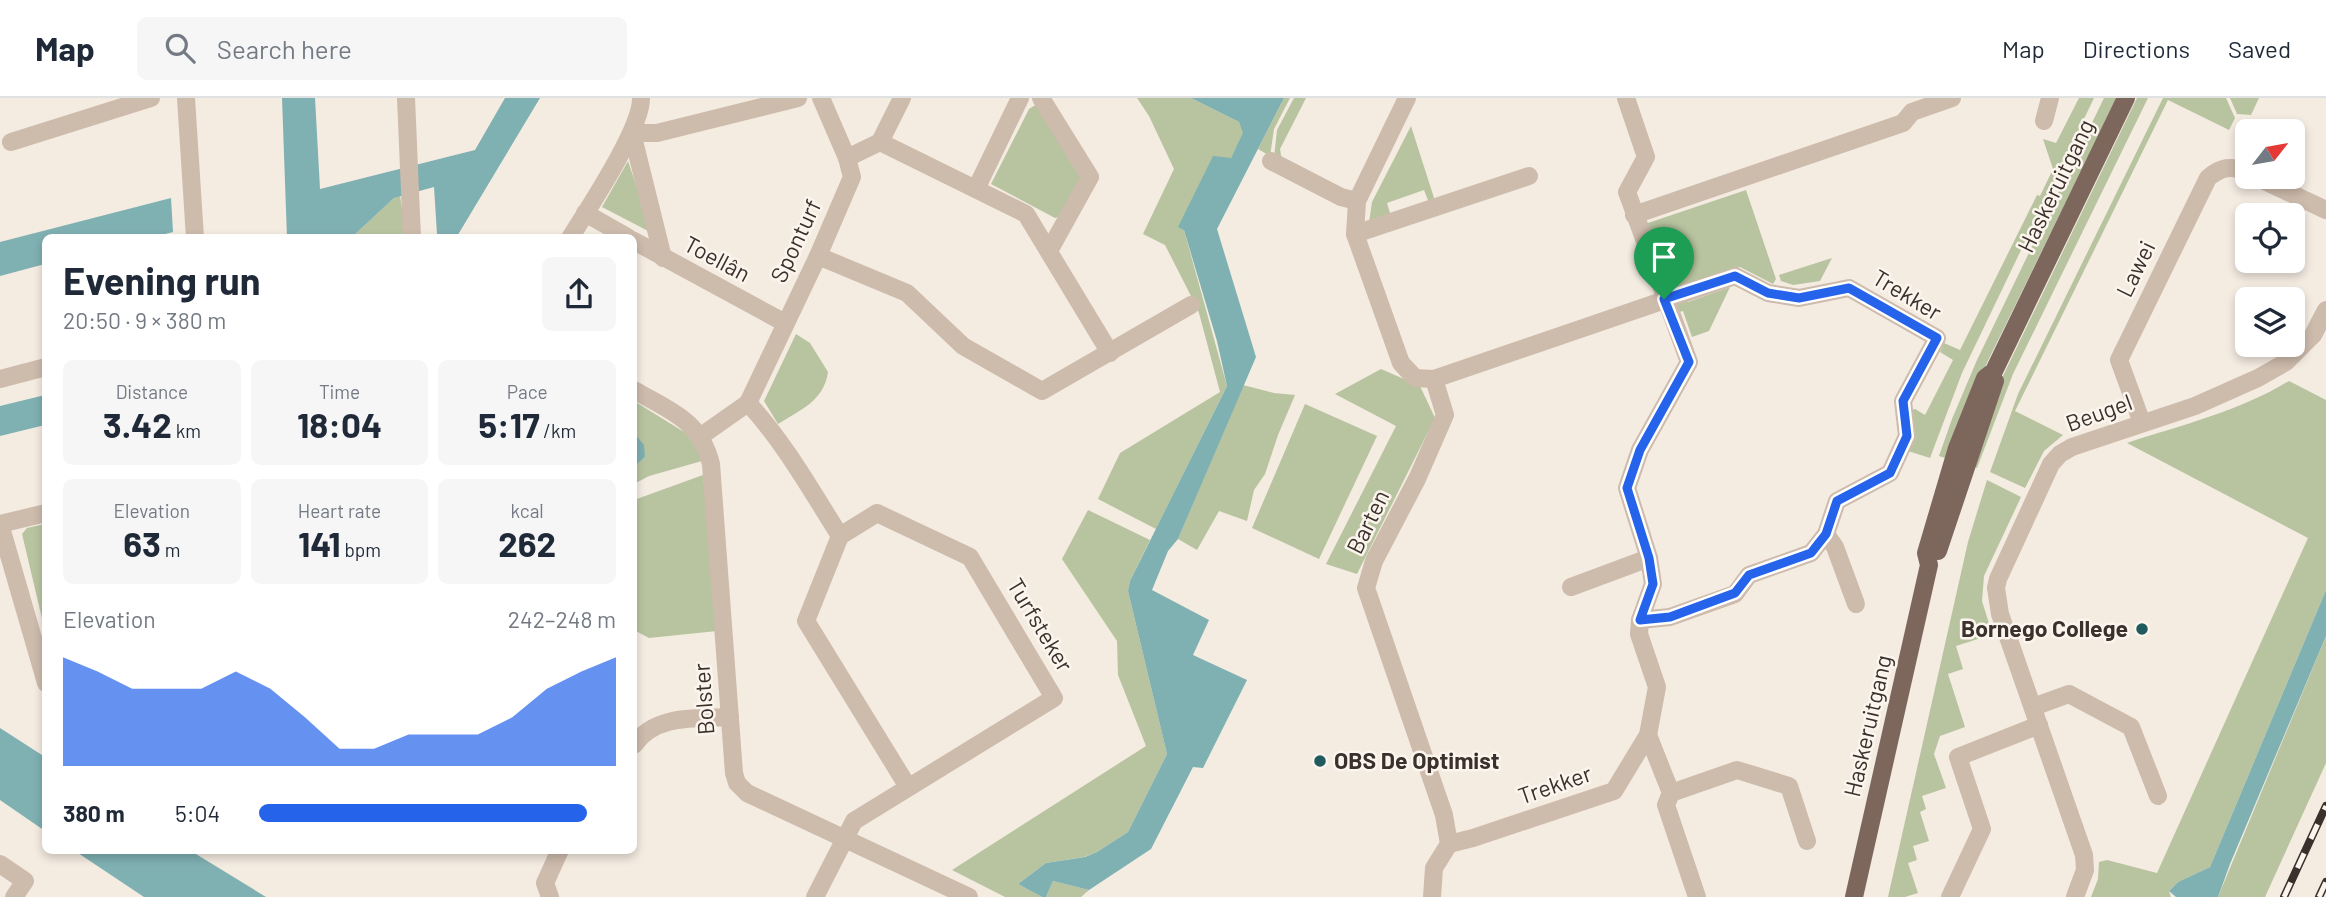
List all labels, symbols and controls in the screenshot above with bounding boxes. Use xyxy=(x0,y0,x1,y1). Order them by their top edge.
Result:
search box xyxy=(137,17,627,80)
text: Map xyxy=(35,28,95,68)
icon: search xyxy=(161,29,199,67)
text: Search here xyxy=(217,33,352,64)
text: Map xyxy=(2002,34,2045,63)
text: Directions xyxy=(2083,34,2190,63)
text: Saved xyxy=(2228,34,2291,63)
street label: Haskeruitgang xyxy=(2011,114,2099,257)
north arrow xyxy=(2235,119,2305,189)
map controls xyxy=(2235,119,2305,357)
street label: Sponturf xyxy=(764,195,826,287)
button: locate xyxy=(2235,203,2305,273)
pin xyxy=(1634,227,1694,299)
street label: Toellân xyxy=(680,229,755,287)
street label: Lawei xyxy=(2110,236,2161,301)
icon: arrive xyxy=(1645,238,1683,276)
text: Evening run xyxy=(63,257,261,303)
button: share xyxy=(542,257,616,331)
street label: Trekker xyxy=(1868,263,1948,326)
button: layers xyxy=(2235,287,2305,357)
text: 20:50 · 9 × 380 m xyxy=(63,306,226,334)
text: Distance xyxy=(116,380,188,403)
text: Time xyxy=(319,380,360,403)
text: Pace xyxy=(507,380,548,403)
street label: Beugel xyxy=(2062,387,2136,437)
text: 3.42 xyxy=(103,403,172,445)
text: 18:04 xyxy=(297,403,382,445)
text: 5:17 xyxy=(478,403,540,445)
text: km xyxy=(172,419,201,442)
text: /km xyxy=(540,419,576,442)
street label: Barten xyxy=(1340,485,1394,558)
text: Elevation xyxy=(114,499,190,522)
text: Heart rate xyxy=(298,499,381,522)
text: kcal xyxy=(511,499,544,522)
text: 63 xyxy=(123,522,161,564)
text: 141 xyxy=(298,522,341,564)
text: 262 xyxy=(498,522,556,564)
text: m xyxy=(161,538,180,561)
text: bpm xyxy=(341,538,381,561)
street label: Turfsteker xyxy=(1002,573,1080,677)
text: Elevation xyxy=(63,605,156,633)
text: 242–248 m xyxy=(508,605,616,633)
place label: Bornego College xyxy=(1961,614,2128,642)
marker: Bornego College xyxy=(2134,621,2150,637)
street label: Haskeruitgang xyxy=(1837,652,1897,799)
street label: Bolster xyxy=(686,662,719,736)
place label: OBS De Optimist xyxy=(1334,746,1500,774)
marker: OBS De Optimist xyxy=(1312,753,1328,769)
street label: Trekker xyxy=(1514,758,1596,810)
text: 380 m xyxy=(63,799,125,827)
text: 5:04 xyxy=(175,799,220,827)

